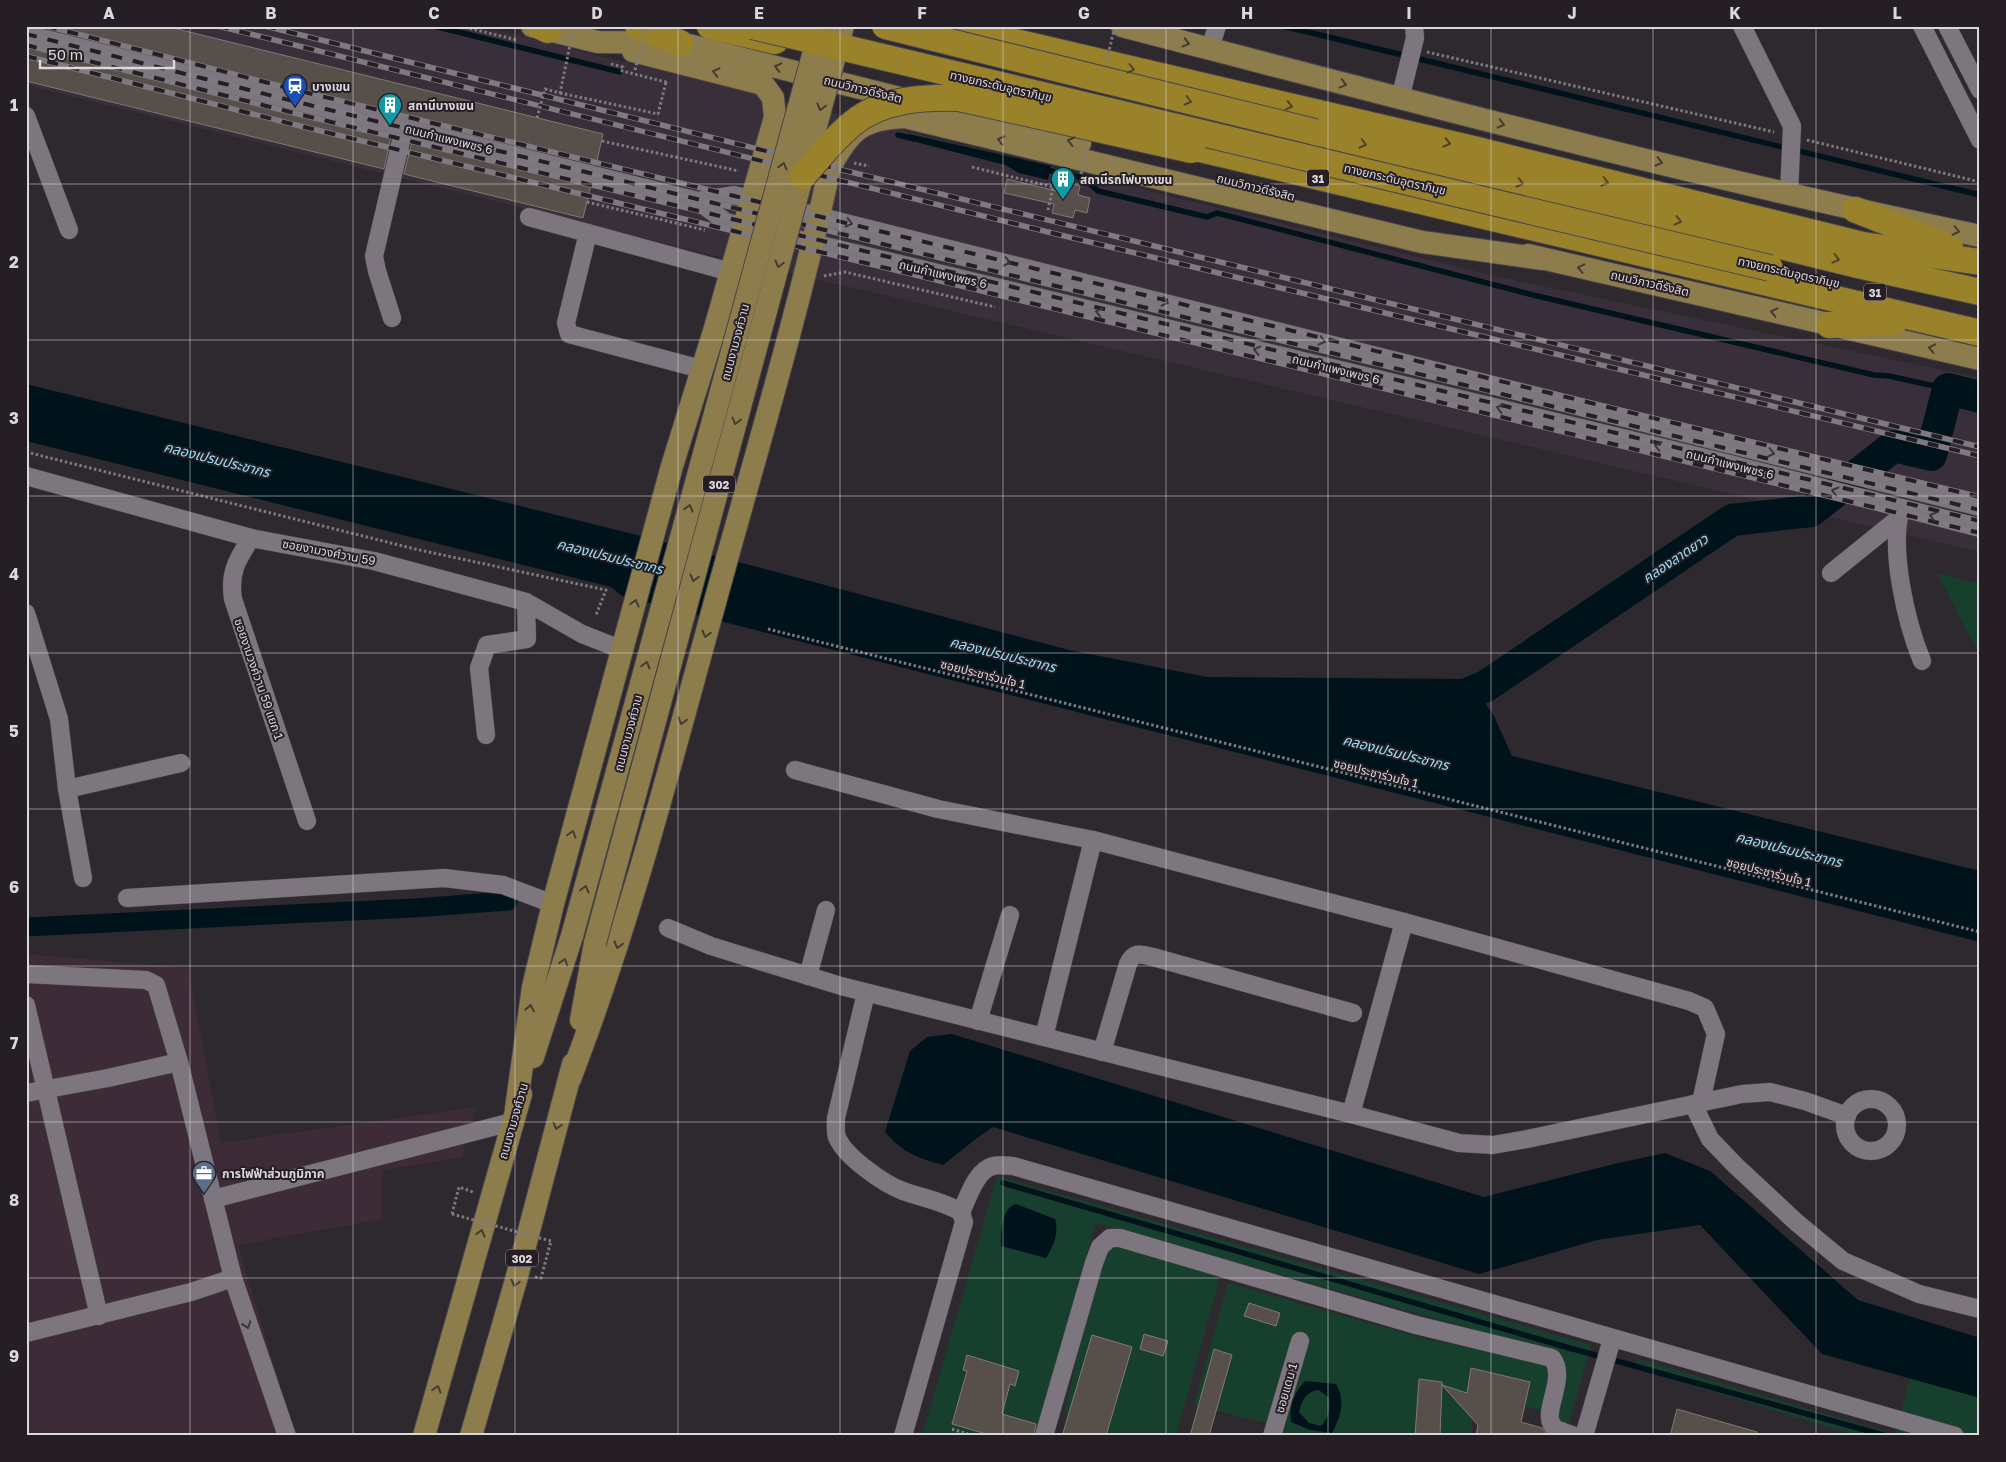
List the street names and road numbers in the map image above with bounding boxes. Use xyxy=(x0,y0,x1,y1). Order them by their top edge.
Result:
street label: ทางยกระดับอุตราภิมุข xyxy=(949,67,1053,105)
street label: ถนนวิภาวดีรังสิต xyxy=(822,72,904,106)
street label: ถนนกำแพงเพชร 6 xyxy=(404,121,494,157)
street label: ทางยกระดับอุตราภิมุข xyxy=(1343,160,1447,198)
street label: ถนนวิภาวดีรังสิต xyxy=(1215,170,1297,204)
road number: 31 xyxy=(1307,170,1329,187)
street label: ทางยกระดับอุตราภิมุข xyxy=(1737,253,1841,291)
street label: ถนนกำแพงเพชร 6 xyxy=(898,257,988,291)
street label: ถนนวิภาวดีรังสิต xyxy=(1609,267,1691,299)
road number: 31 xyxy=(1864,284,1886,300)
street label: ถนนงามวงศ์วาน xyxy=(718,302,752,382)
street label: ถนนกำแพงเพชร 6 xyxy=(1291,351,1381,387)
street label: ถนนกำแพงเพชร 6 xyxy=(1685,446,1775,482)
road number: 302 xyxy=(703,476,735,492)
street label: ซอยงามวงศ์วาน 59 xyxy=(281,536,377,568)
street label: ซอยงามวงศ์วาน 59 แยก 1 xyxy=(231,616,287,742)
street label: ซอยประชาร่วมใจ 1 xyxy=(939,656,1027,692)
street label: ถนนงามวงศ์วาน xyxy=(611,693,645,773)
street label: ซอยประชาร่วมใจ 1 xyxy=(1332,755,1420,791)
street label: ซอยประชาร่วมใจ 1 xyxy=(1725,854,1813,890)
street label: ถนนงามวงศ์วาน xyxy=(495,1081,531,1161)
road number: 302 xyxy=(506,1250,538,1266)
street label: ซอยแดน 1 xyxy=(1272,1361,1300,1415)

